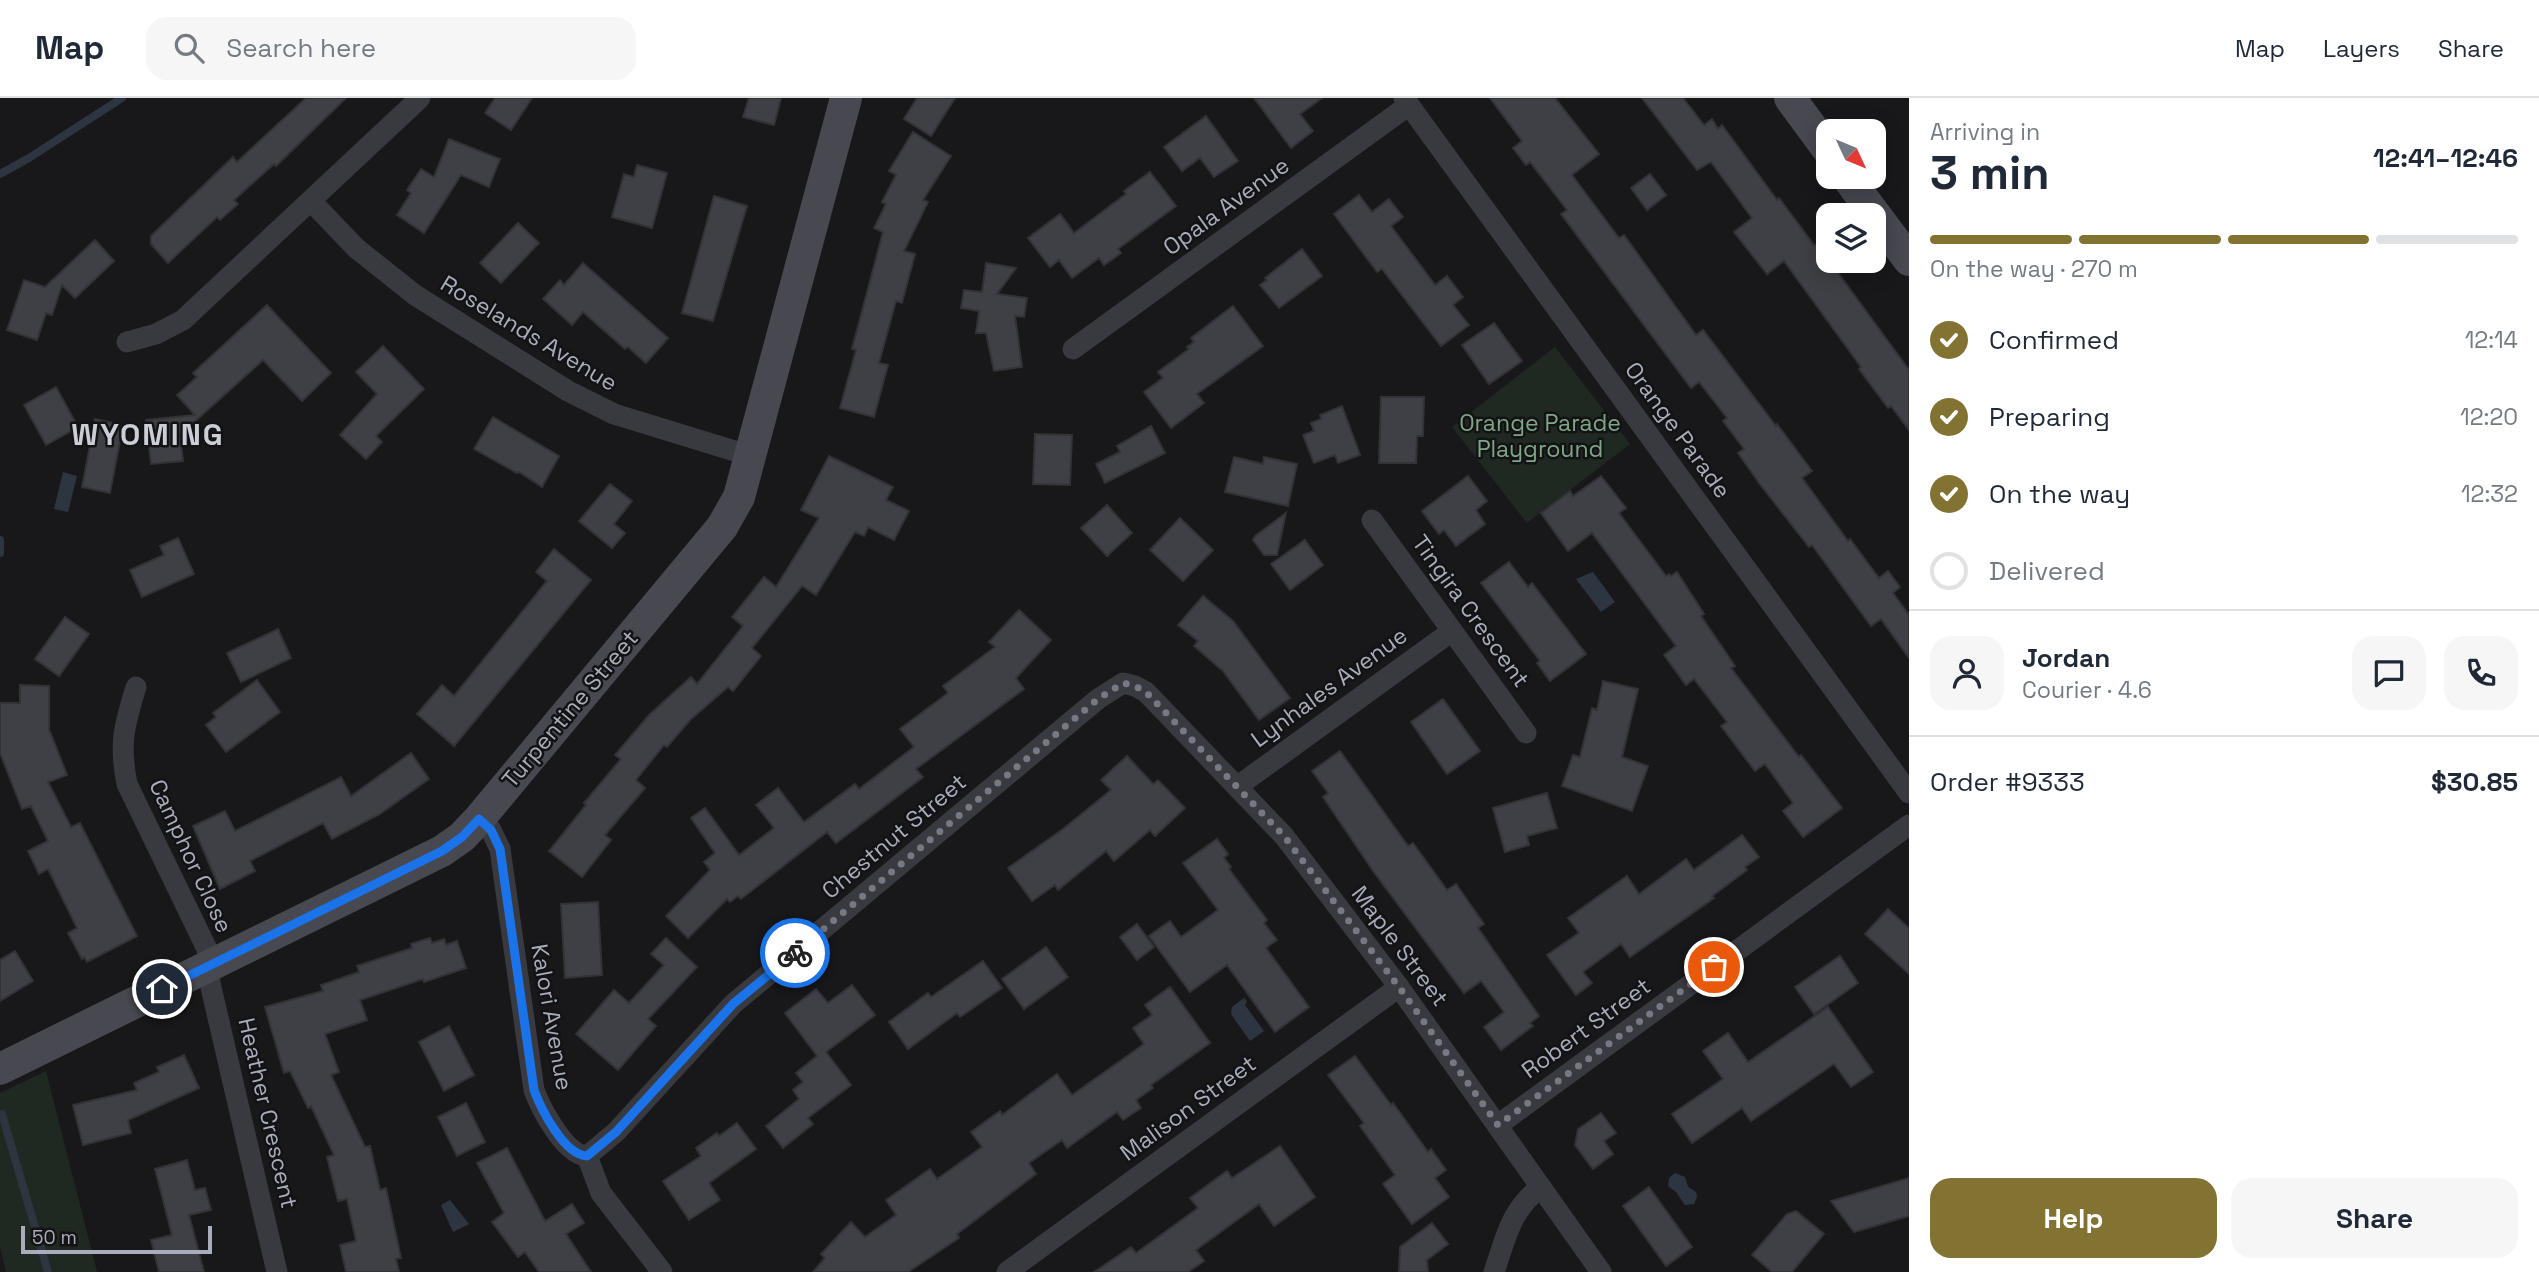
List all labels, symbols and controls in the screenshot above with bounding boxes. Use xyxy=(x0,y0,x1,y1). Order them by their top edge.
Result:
search box xyxy=(146,17,636,80)
text: Map xyxy=(35,27,104,69)
icon: search xyxy=(170,29,208,67)
text: Search here xyxy=(226,31,376,65)
text: Map xyxy=(2235,33,2285,64)
text: Layers xyxy=(2323,33,2400,64)
text: Share xyxy=(2438,33,2504,64)
text: Arriving in xyxy=(1930,117,2040,147)
north arrow xyxy=(1816,119,1886,189)
map controls xyxy=(1816,119,1886,273)
text: 12:41–12:46 xyxy=(2373,141,2518,175)
text: 3 min xyxy=(1930,144,2050,202)
street label: Opala Avenue xyxy=(1157,150,1295,262)
button: layers xyxy=(1816,203,1886,273)
text: On the way · 270 m xyxy=(1930,254,2138,284)
street label: Roselands Avenue xyxy=(435,268,623,398)
icon: check xyxy=(1930,321,1968,359)
text: Confirmed xyxy=(1989,323,2119,357)
text: 12:14 xyxy=(2465,325,2518,355)
street label: Orange Parade xyxy=(1618,356,1738,504)
icon: check xyxy=(1930,398,1968,436)
text: Preparing xyxy=(1989,400,2110,434)
text: 12:20 xyxy=(2460,402,2518,432)
park label: Orange Parade Playground xyxy=(1459,408,1621,464)
district label: WYOMING xyxy=(71,415,225,454)
icon: check xyxy=(1930,475,1968,513)
text: On the way xyxy=(1989,477,2130,511)
text: 12:32 xyxy=(2461,479,2518,509)
street label: Tingira Crescent xyxy=(1406,529,1536,693)
text: Delivered xyxy=(1989,554,2105,588)
street label: Lynhales Avenue xyxy=(1245,620,1413,754)
street label: Turpentine Street xyxy=(495,624,645,794)
button: person xyxy=(1930,636,2004,710)
button: chat xyxy=(2352,636,2426,710)
button: phone xyxy=(2444,636,2518,710)
text: Jordan xyxy=(2022,641,2110,675)
text: Courier · 4.6 xyxy=(2022,675,2152,705)
text: Order #9333 xyxy=(1930,765,2085,799)
text: $30.85 xyxy=(2431,765,2518,799)
street label: Chestnut Street xyxy=(816,767,972,905)
street label: Camphor Close xyxy=(142,775,240,937)
street label: Maple Street xyxy=(1345,880,1455,1012)
courier xyxy=(760,918,830,988)
icon: bike xyxy=(776,934,814,972)
pin xyxy=(1684,937,1744,997)
street label: Kalori Avenue xyxy=(524,941,580,1093)
icon: bag xyxy=(1695,948,1733,986)
pin xyxy=(132,959,192,1019)
icon: home xyxy=(143,970,181,1008)
street label: Robert Street xyxy=(1515,971,1657,1085)
street label: Heather Crescent xyxy=(231,1015,305,1211)
street label: Malison Street xyxy=(1114,1049,1262,1167)
button: Help xyxy=(1930,1178,2217,1258)
button: Share xyxy=(2231,1178,2518,1258)
scale bar xyxy=(21,1223,212,1255)
text: 50 m xyxy=(32,1225,77,1250)

